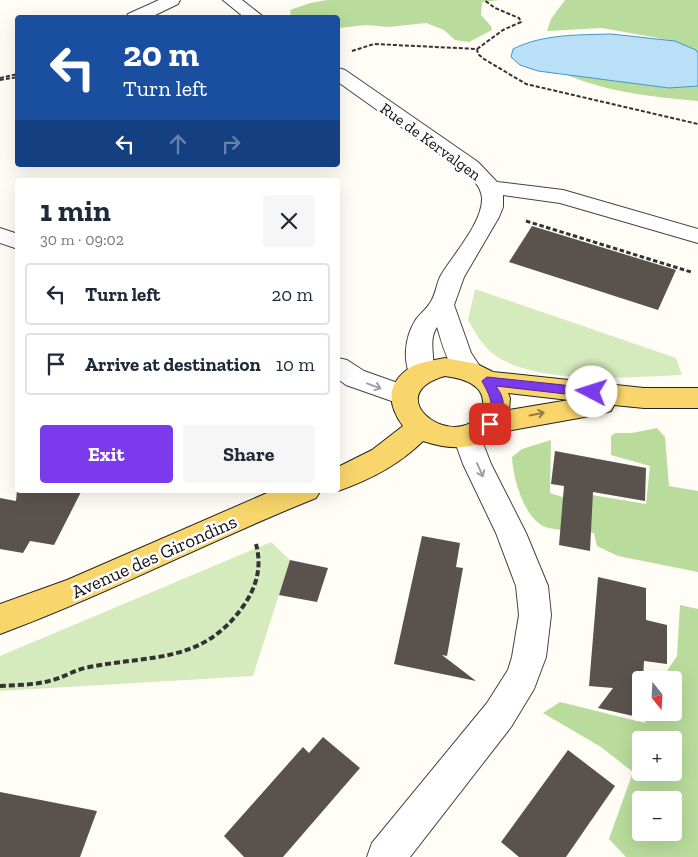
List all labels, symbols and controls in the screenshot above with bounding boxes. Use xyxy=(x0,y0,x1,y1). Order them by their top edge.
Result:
text: 20 m xyxy=(123,33,199,75)
icon: left xyxy=(40,35,105,100)
text: Turn left xyxy=(123,75,207,102)
street label: Rue de Kervalgen xyxy=(377,99,485,185)
icon: left xyxy=(111,130,139,158)
icon: ahead xyxy=(164,130,192,158)
icon: right xyxy=(217,130,245,158)
text: 1 min xyxy=(40,193,111,229)
button: close xyxy=(263,195,315,247)
text: 30 m · 09:02 xyxy=(40,230,124,249)
icon: left xyxy=(42,280,70,308)
text: Turn left xyxy=(85,283,160,306)
text: 20 m xyxy=(272,283,313,306)
icon: arrive xyxy=(42,350,70,378)
text: Arrive at destination xyxy=(85,353,261,376)
text: 10 m xyxy=(276,353,315,376)
position arrow xyxy=(565,365,617,417)
one-way arrow xyxy=(366,382,381,391)
pin xyxy=(469,403,511,445)
one-way arrow xyxy=(529,409,545,419)
icon: arrive xyxy=(476,410,504,438)
button: Exit xyxy=(40,425,173,483)
button: Share xyxy=(183,425,315,483)
one-way arrow xyxy=(475,462,485,477)
street label: Avenue des Girondins xyxy=(68,510,240,603)
north arrow xyxy=(632,671,682,721)
map controls xyxy=(632,671,682,841)
button: + xyxy=(632,731,682,781)
button: − xyxy=(632,791,682,841)

